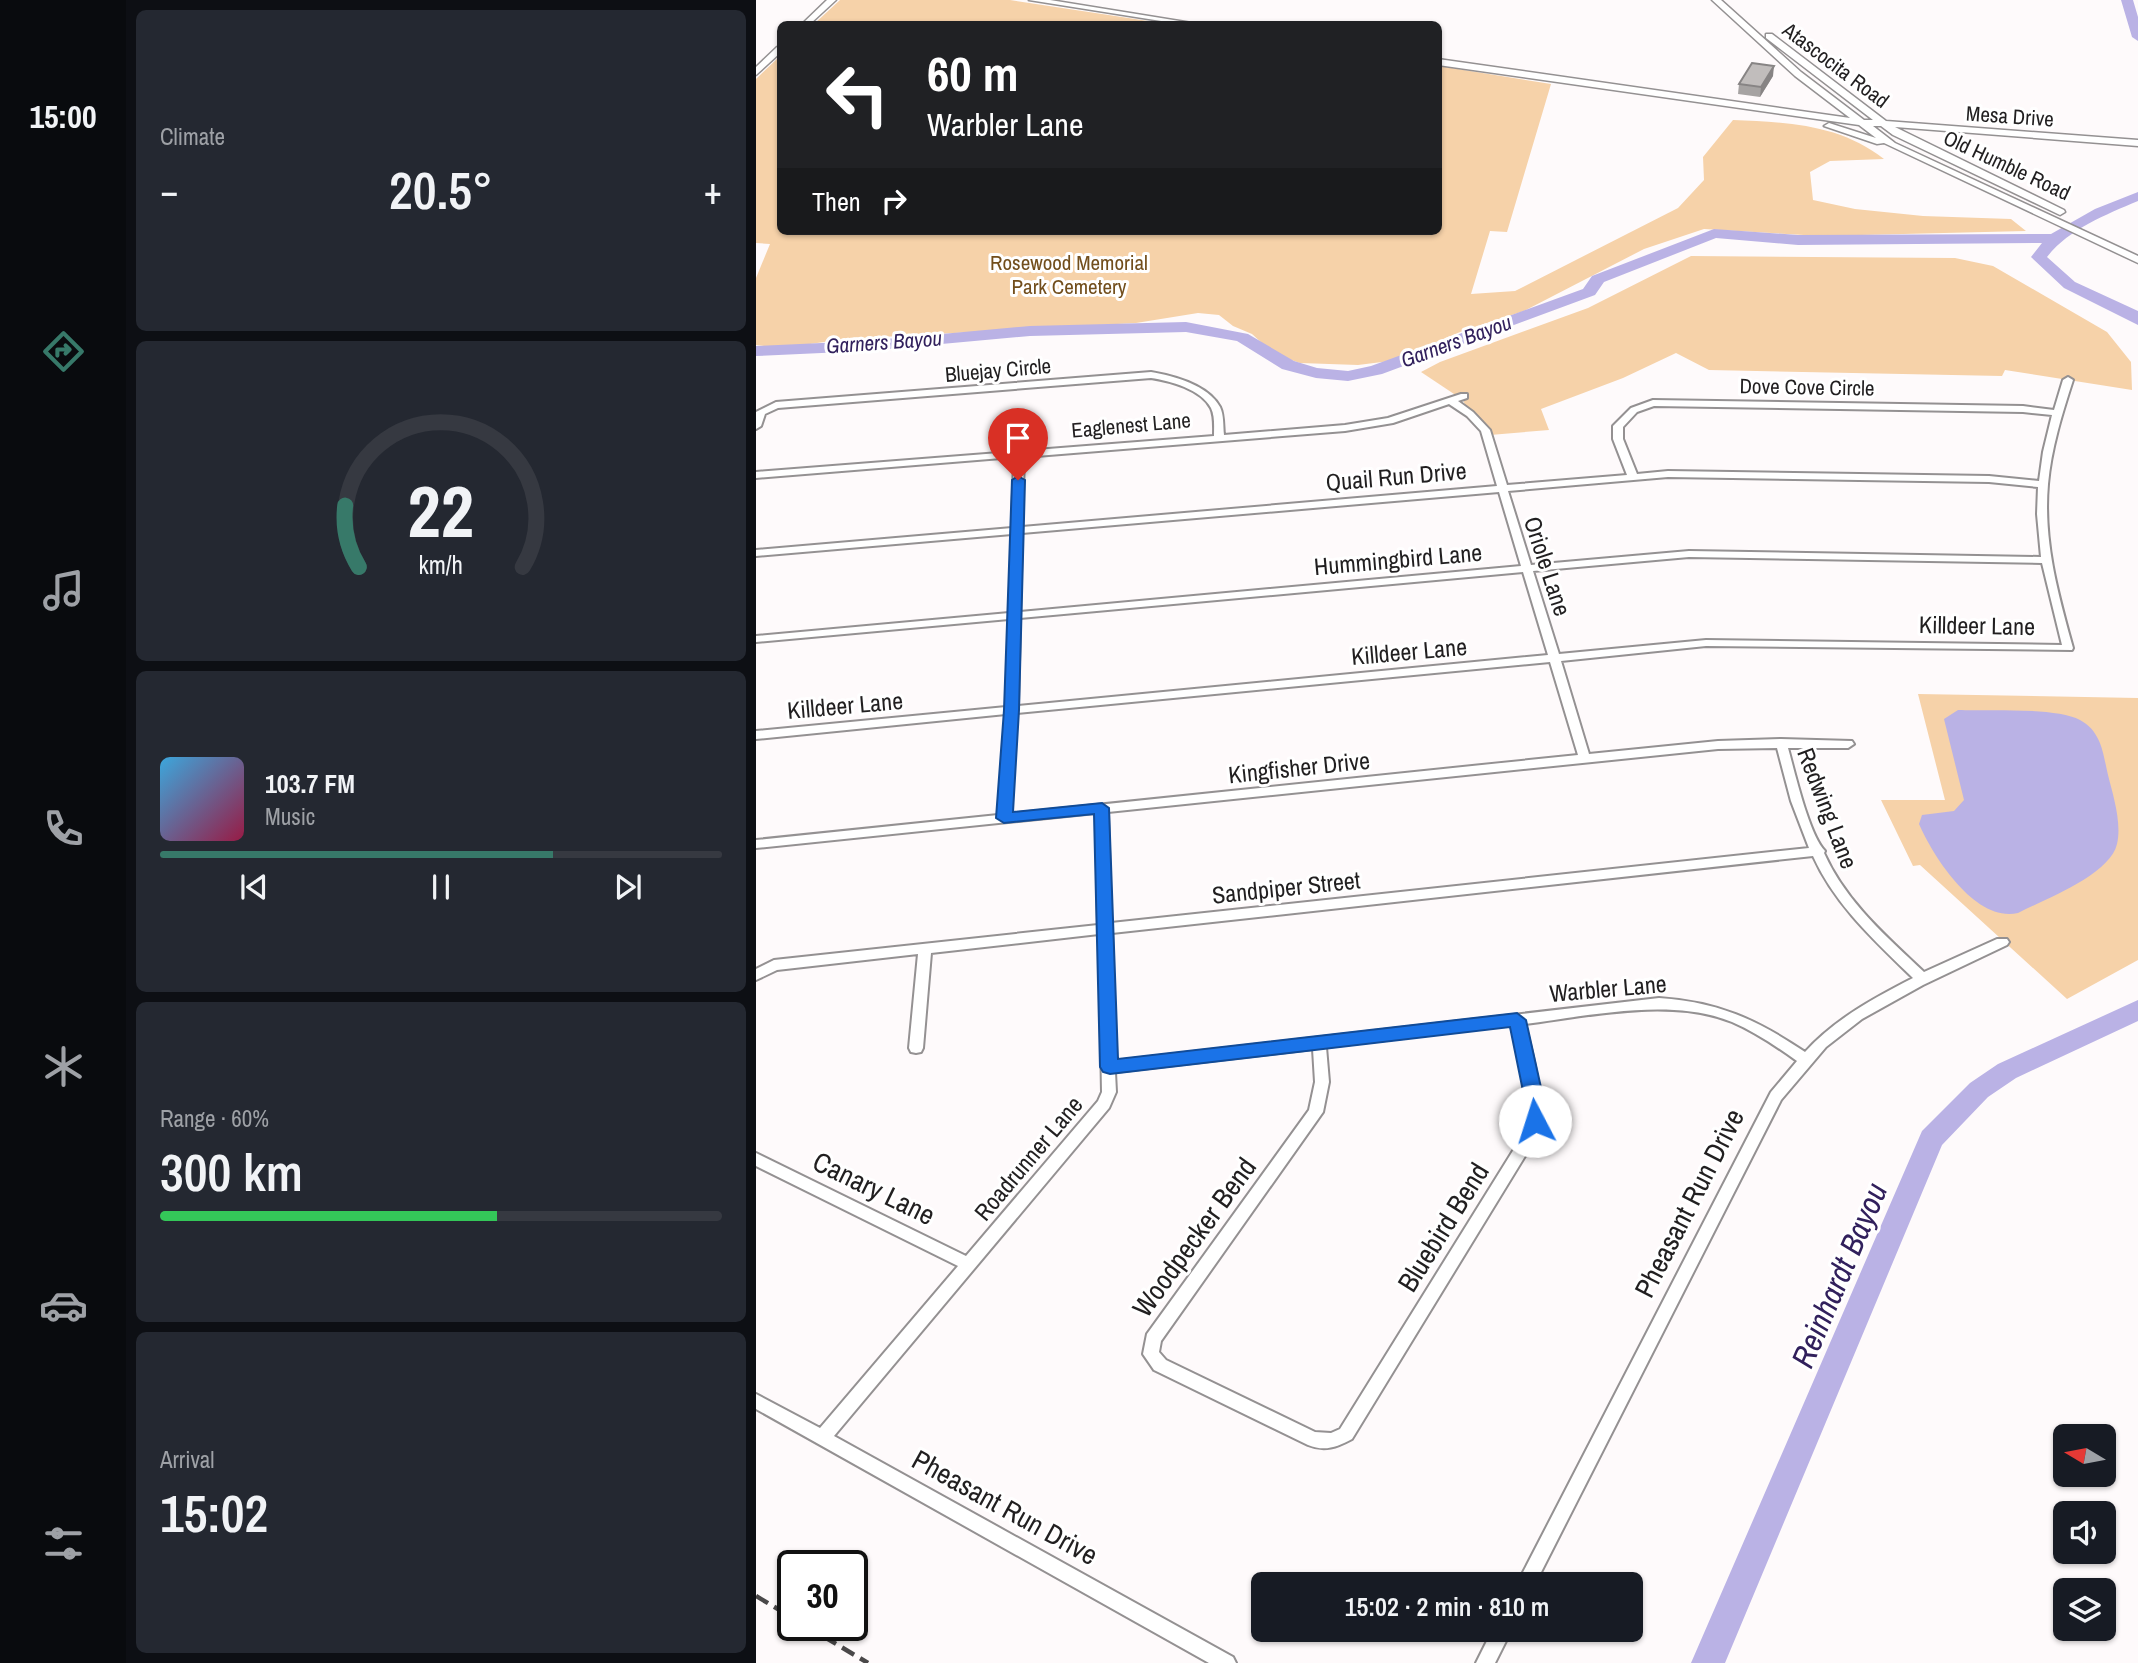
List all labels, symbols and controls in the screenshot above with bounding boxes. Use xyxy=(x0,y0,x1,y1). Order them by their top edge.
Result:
street label: Atascocita Road xyxy=(1776,15,1895,115)
text: 60 m xyxy=(927,40,1019,106)
icon: left xyxy=(812,49,903,140)
text: 15:00 xyxy=(29,95,97,138)
street label: Mesa Drive xyxy=(1965,98,2055,134)
text: Warbler Lane xyxy=(927,103,1084,146)
text: Climate xyxy=(160,121,225,152)
street label: Old Humble Road xyxy=(1939,123,2075,207)
text: 20.5° xyxy=(389,155,493,225)
text: − xyxy=(160,165,178,216)
text: + xyxy=(704,165,722,216)
icon: right xyxy=(875,182,913,220)
text: Then xyxy=(812,184,861,219)
park label: Rosewood Memorial Park Cemetery xyxy=(990,248,1148,301)
water label: Garners Bayou xyxy=(1397,307,1516,374)
water label: Garners Bayou xyxy=(825,323,943,361)
icon: directions xyxy=(39,327,88,376)
street label: Bluejay Circle xyxy=(944,351,1052,389)
street label: Dove Cove Circle xyxy=(1739,371,1875,403)
street label: Eaglenest Lane xyxy=(1070,405,1192,445)
pin xyxy=(988,408,1048,480)
icon: arrive xyxy=(999,419,1037,457)
street label: Quail Run Drive xyxy=(1324,454,1468,498)
text: 22 xyxy=(408,462,474,560)
street label: Oriole Lane xyxy=(1517,512,1579,620)
street label: Hummingbird Lane xyxy=(1313,536,1483,582)
text: km/h xyxy=(419,548,463,582)
icon: music xyxy=(39,566,88,615)
street label: Killdeer Lane xyxy=(1919,608,2035,642)
street label: Killdeer Lane xyxy=(1350,630,1468,672)
street label: Killdeer Lane xyxy=(786,684,904,726)
street label: Redwing Lane xyxy=(1790,743,1866,873)
street label: Kingfisher Drive xyxy=(1227,744,1371,790)
text: 103.7 FM xyxy=(265,766,355,801)
text: Music xyxy=(265,801,315,832)
icon: phone xyxy=(39,804,88,853)
street label: Sandpiper Street xyxy=(1210,863,1362,911)
icon: previous xyxy=(235,868,273,906)
icon: pause xyxy=(422,868,460,906)
icon: next xyxy=(609,868,647,906)
street label: Warbler Lane xyxy=(1548,967,1668,1009)
icon: climate xyxy=(39,1042,88,1091)
position arrow xyxy=(1498,1084,1572,1158)
street label: Roadrunner Lane xyxy=(967,1089,1089,1227)
street label: Pheasant Run Drive xyxy=(1625,1102,1753,1304)
text: Range · 60% xyxy=(160,1103,269,1134)
text: 300 km xyxy=(160,1137,303,1207)
street label: Canary Lane xyxy=(807,1142,941,1234)
street label: Woodpecker Bend xyxy=(1123,1150,1265,1324)
street label: Bluebird Bend xyxy=(1388,1155,1498,1299)
water label: Reinhardt Bayou xyxy=(1781,1176,1897,1374)
icon: car xyxy=(39,1281,88,1330)
north arrow xyxy=(2053,1424,2116,1488)
map controls xyxy=(2053,1424,2116,1641)
street label: Pheasant Run Drive xyxy=(905,1440,1105,1574)
text: Arrival xyxy=(160,1444,215,1475)
text: 15:02 xyxy=(160,1478,268,1548)
button: sound xyxy=(2053,1501,2116,1564)
icon: filters xyxy=(39,1519,88,1568)
speed limit sign: 30 xyxy=(777,1550,868,1641)
button: layers xyxy=(2053,1578,2116,1641)
text: 15:02 · 2 min · 810 m xyxy=(1345,1589,1549,1624)

